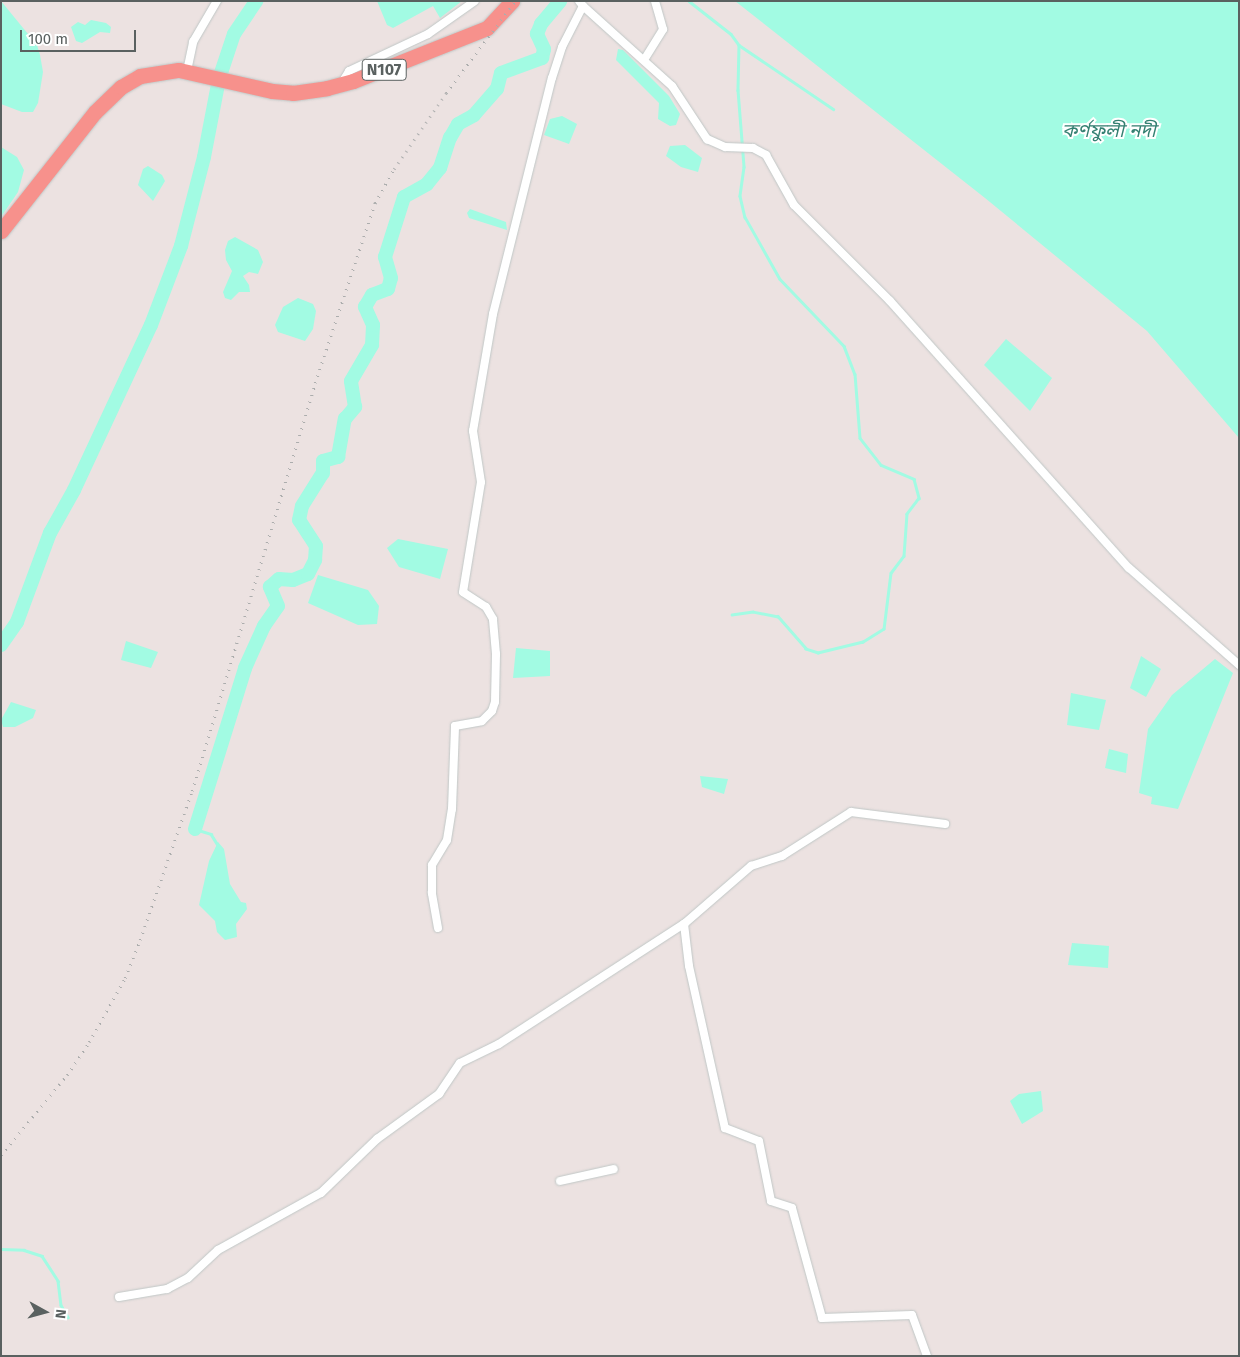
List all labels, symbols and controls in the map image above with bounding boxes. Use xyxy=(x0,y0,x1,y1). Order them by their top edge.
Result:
scale bar xyxy=(22,20,139,52)
text: 100 m xyxy=(28,30,68,48)
road number: N107 xyxy=(362,56,406,84)
water label: কর্ণফুলী নদী xyxy=(1062,120,1156,142)
north arrow xyxy=(20,1287,70,1337)
text: N xyxy=(51,1308,69,1320)

